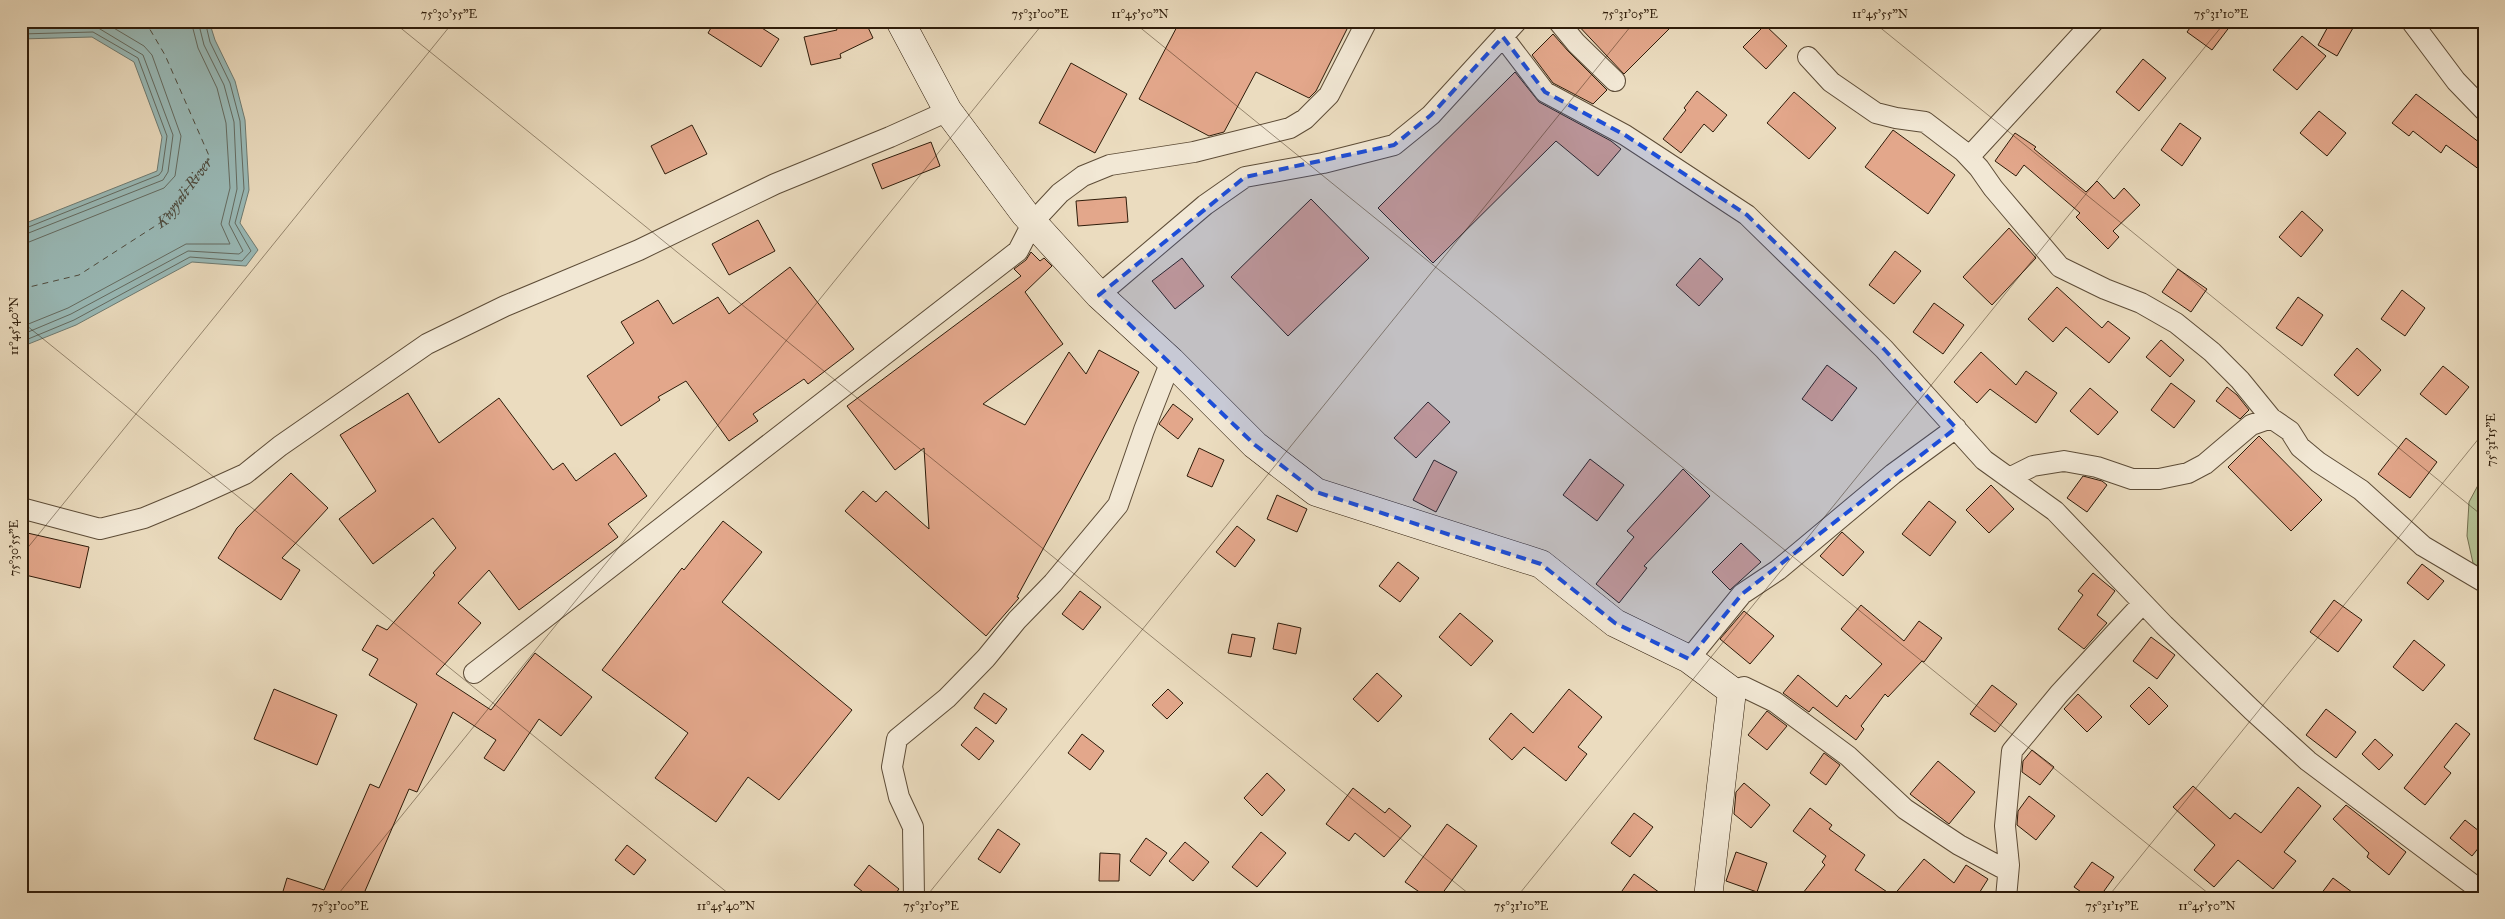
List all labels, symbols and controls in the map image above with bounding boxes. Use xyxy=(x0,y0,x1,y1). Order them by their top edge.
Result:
text: 75°30'55"E xyxy=(421,7,478,21)
text: 75°31'00"E xyxy=(1011,7,1069,21)
text: 11°45'50"N xyxy=(1111,7,1169,21)
text: 75°31'05"E xyxy=(1602,7,1658,21)
text: 11°45'55"N xyxy=(1852,7,1908,21)
text: 75°31'10"E xyxy=(2194,7,2249,21)
water label: Kuyyali River xyxy=(152,153,217,232)
text: 11°45'40"N xyxy=(7,297,21,355)
text: 75°31'15"E xyxy=(2484,413,2498,467)
text: 75°30'55"E xyxy=(7,519,21,576)
text: 75°31'00"E xyxy=(311,899,369,913)
text: 11°45'40"N xyxy=(697,899,755,913)
text: 75°31'05"E xyxy=(903,899,959,913)
text: 75°31'10"E xyxy=(1494,899,1549,913)
text: 75°31'15"E xyxy=(2085,899,2139,913)
text: 11°45'50"N xyxy=(2178,899,2236,913)

